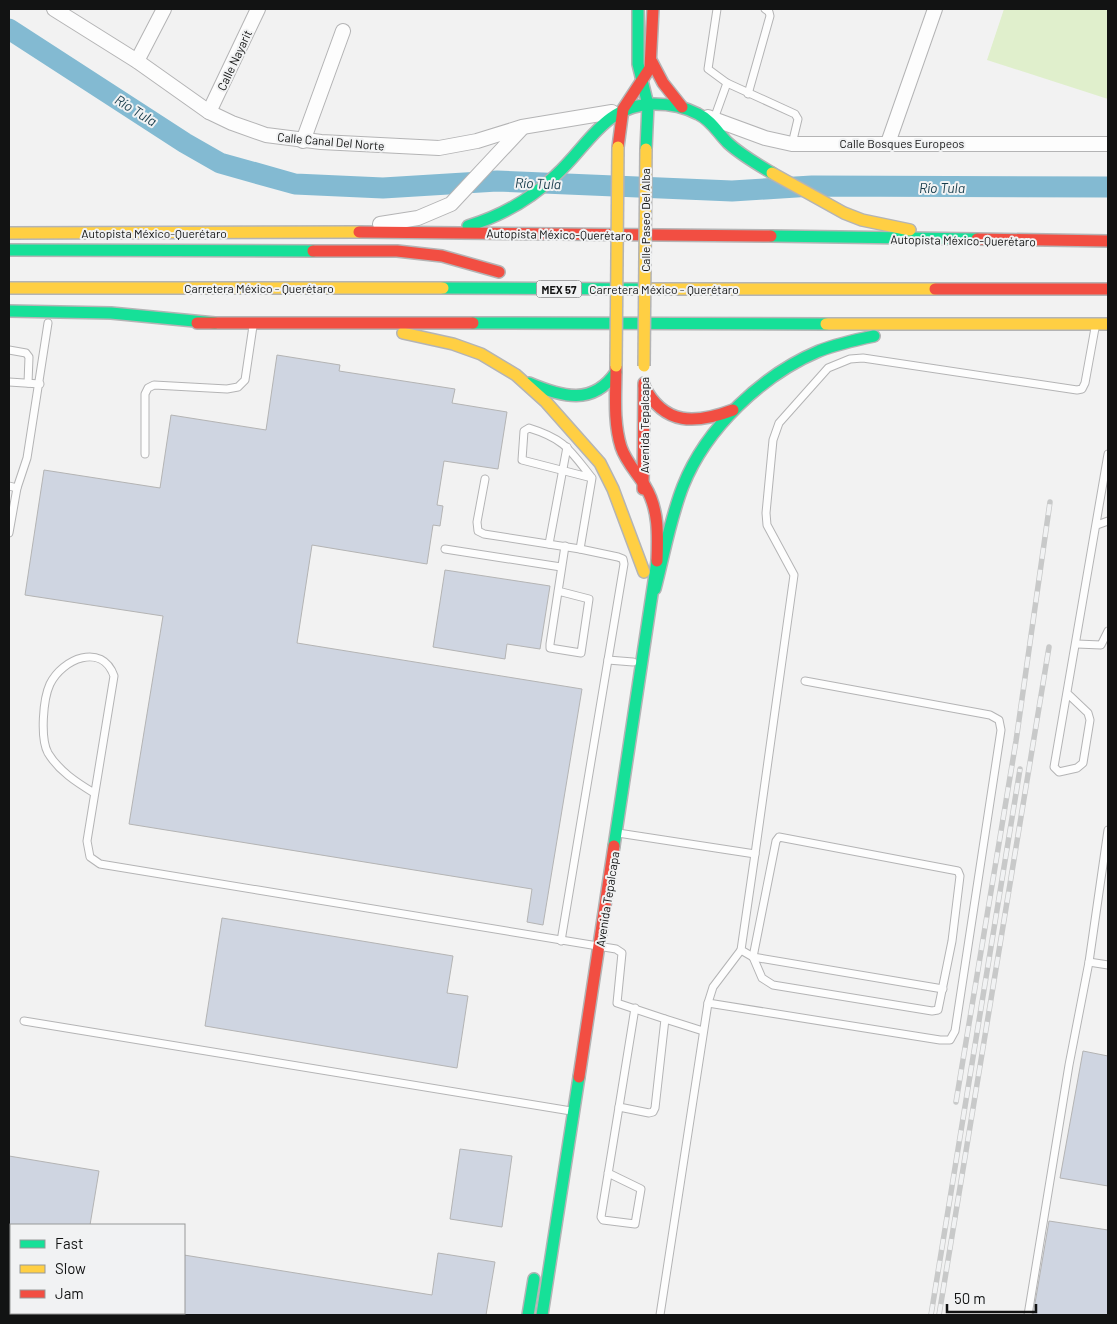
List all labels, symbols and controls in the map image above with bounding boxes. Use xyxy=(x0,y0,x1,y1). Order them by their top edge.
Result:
street label: Calle Nayarit xyxy=(214,28,254,92)
water label: Río Tula xyxy=(112,91,160,129)
street label: Calle Canal Del Norte xyxy=(277,129,385,153)
street label: Calle Bosques Europeos xyxy=(840,136,965,150)
street label: Calle Paseo Del Alba xyxy=(638,168,652,272)
water label: Río Tula xyxy=(515,174,561,192)
water label: Río Tula xyxy=(919,179,965,196)
street label: Autopista México-Querétaro xyxy=(81,226,227,240)
street label: Autopista México-Querétaro xyxy=(486,226,632,242)
street label: Autopista México-Querétaro xyxy=(890,232,1036,248)
road number: MEX 57 xyxy=(536,280,582,298)
street label: Carretera México - Querétaro xyxy=(184,281,334,295)
street label: Carretera México - Querétaro xyxy=(589,282,739,296)
street label: Avenida Tepalcapa xyxy=(637,377,651,473)
street label: Avenida Tepalcapa xyxy=(593,850,621,948)
legend xyxy=(10,1224,185,1314)
text: Fast xyxy=(55,1234,83,1252)
text: Slow xyxy=(55,1259,86,1277)
scale bar xyxy=(947,1282,1036,1314)
text: Jam xyxy=(55,1284,84,1302)
text: 50 m xyxy=(954,1289,986,1307)

